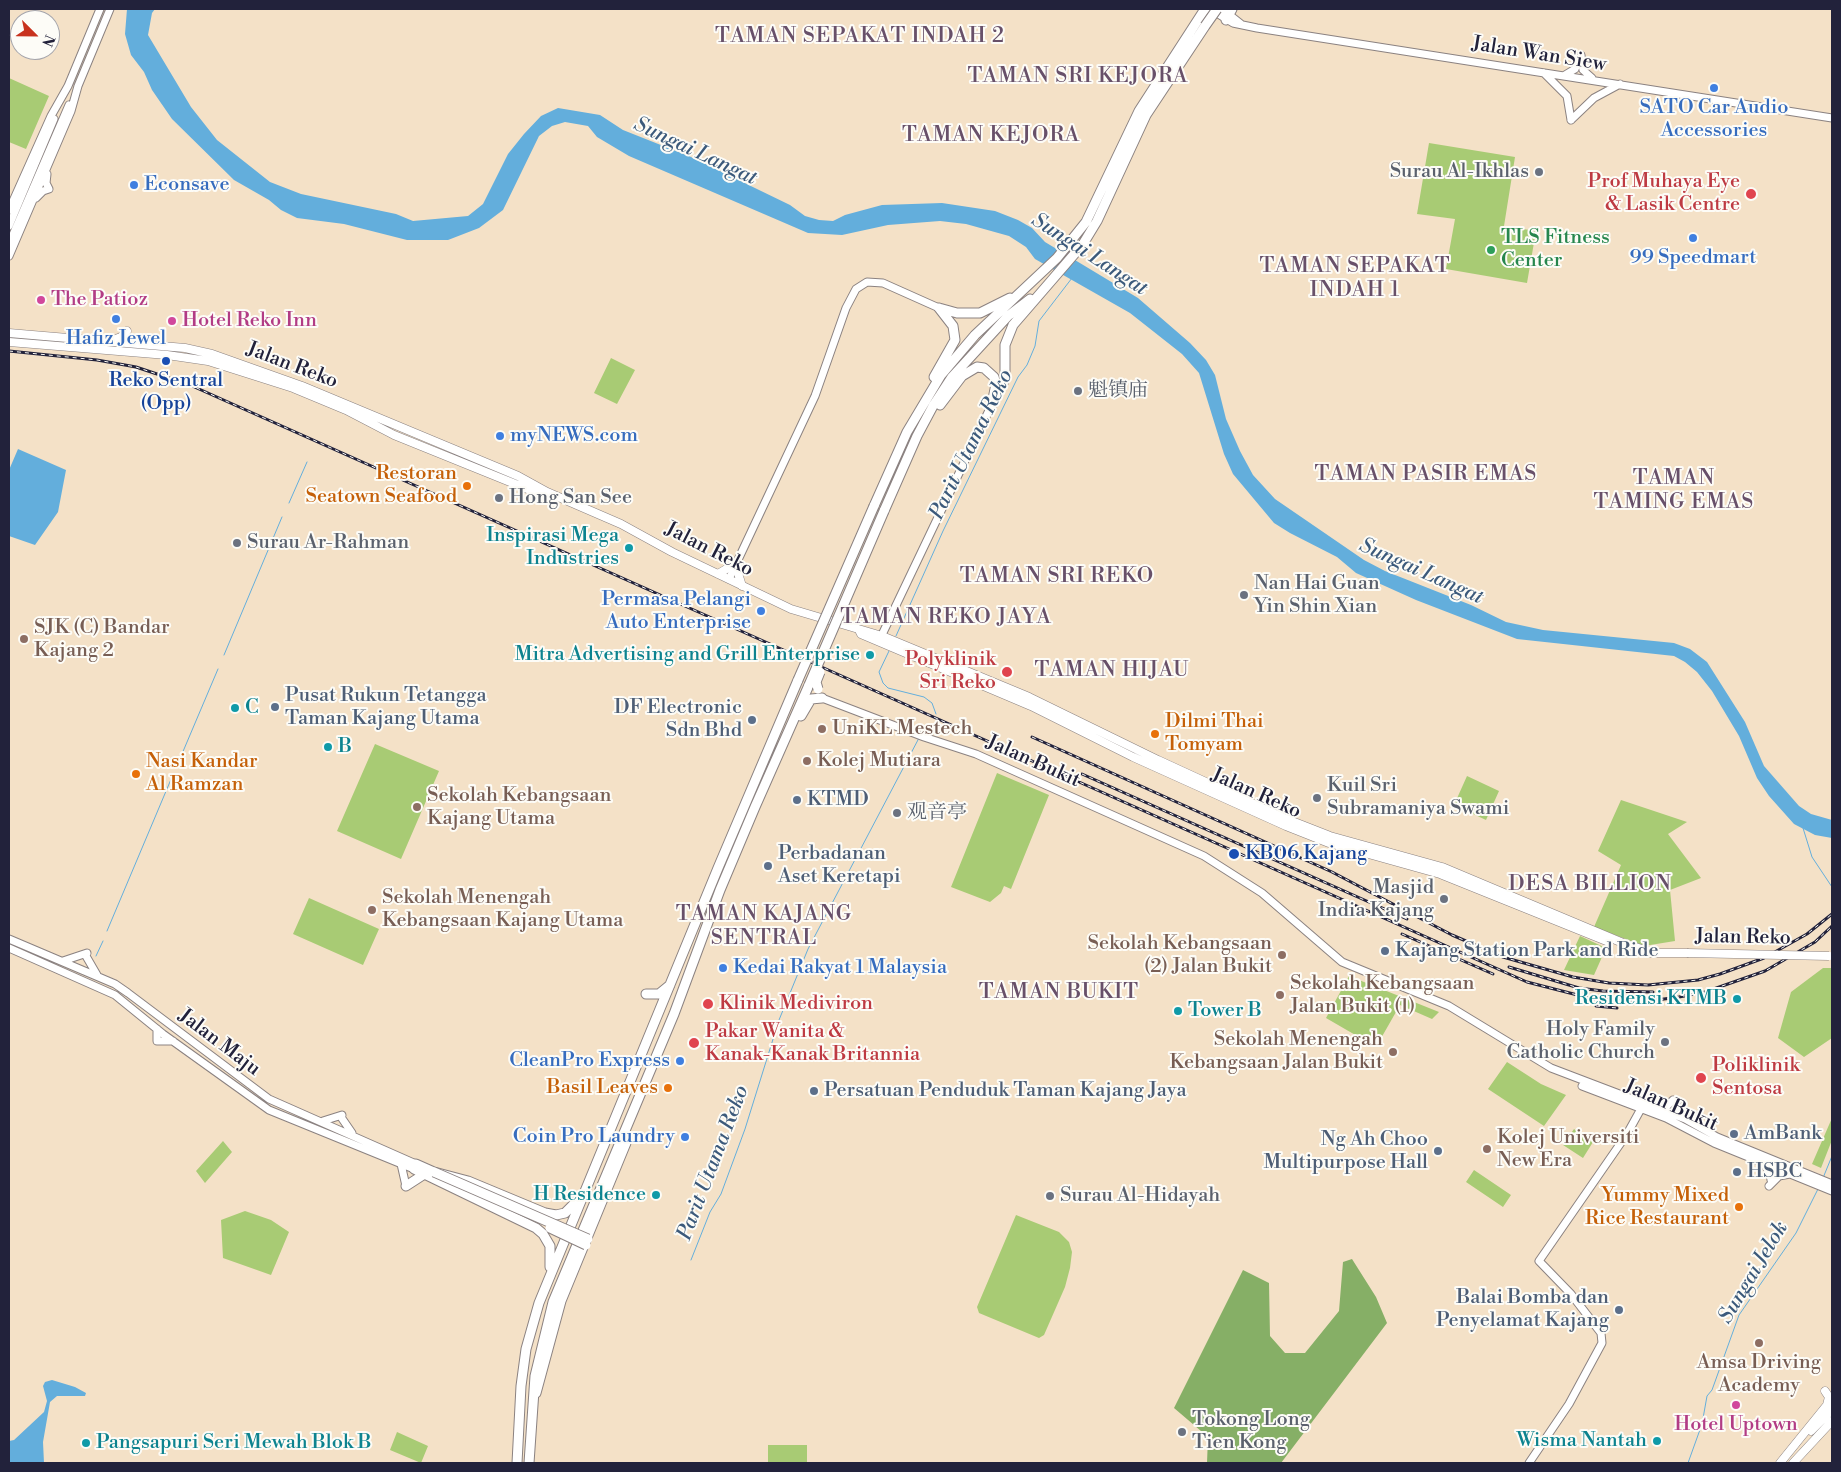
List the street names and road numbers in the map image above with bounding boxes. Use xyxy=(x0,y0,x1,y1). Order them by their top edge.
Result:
street label: Jalan Wan Siew xyxy=(1470,33,1608,77)
street label: Jalan Reko xyxy=(243,338,341,394)
street label: Jalan Reko xyxy=(661,518,757,582)
street label: Jalan Bukit xyxy=(982,731,1084,793)
street label: Jalan Reko xyxy=(1207,764,1305,824)
street label: Jalan Reko xyxy=(1695,925,1791,951)
street label: Jalan Maju xyxy=(173,1004,265,1082)
street label: Jalan Bukit xyxy=(1620,1075,1722,1137)

